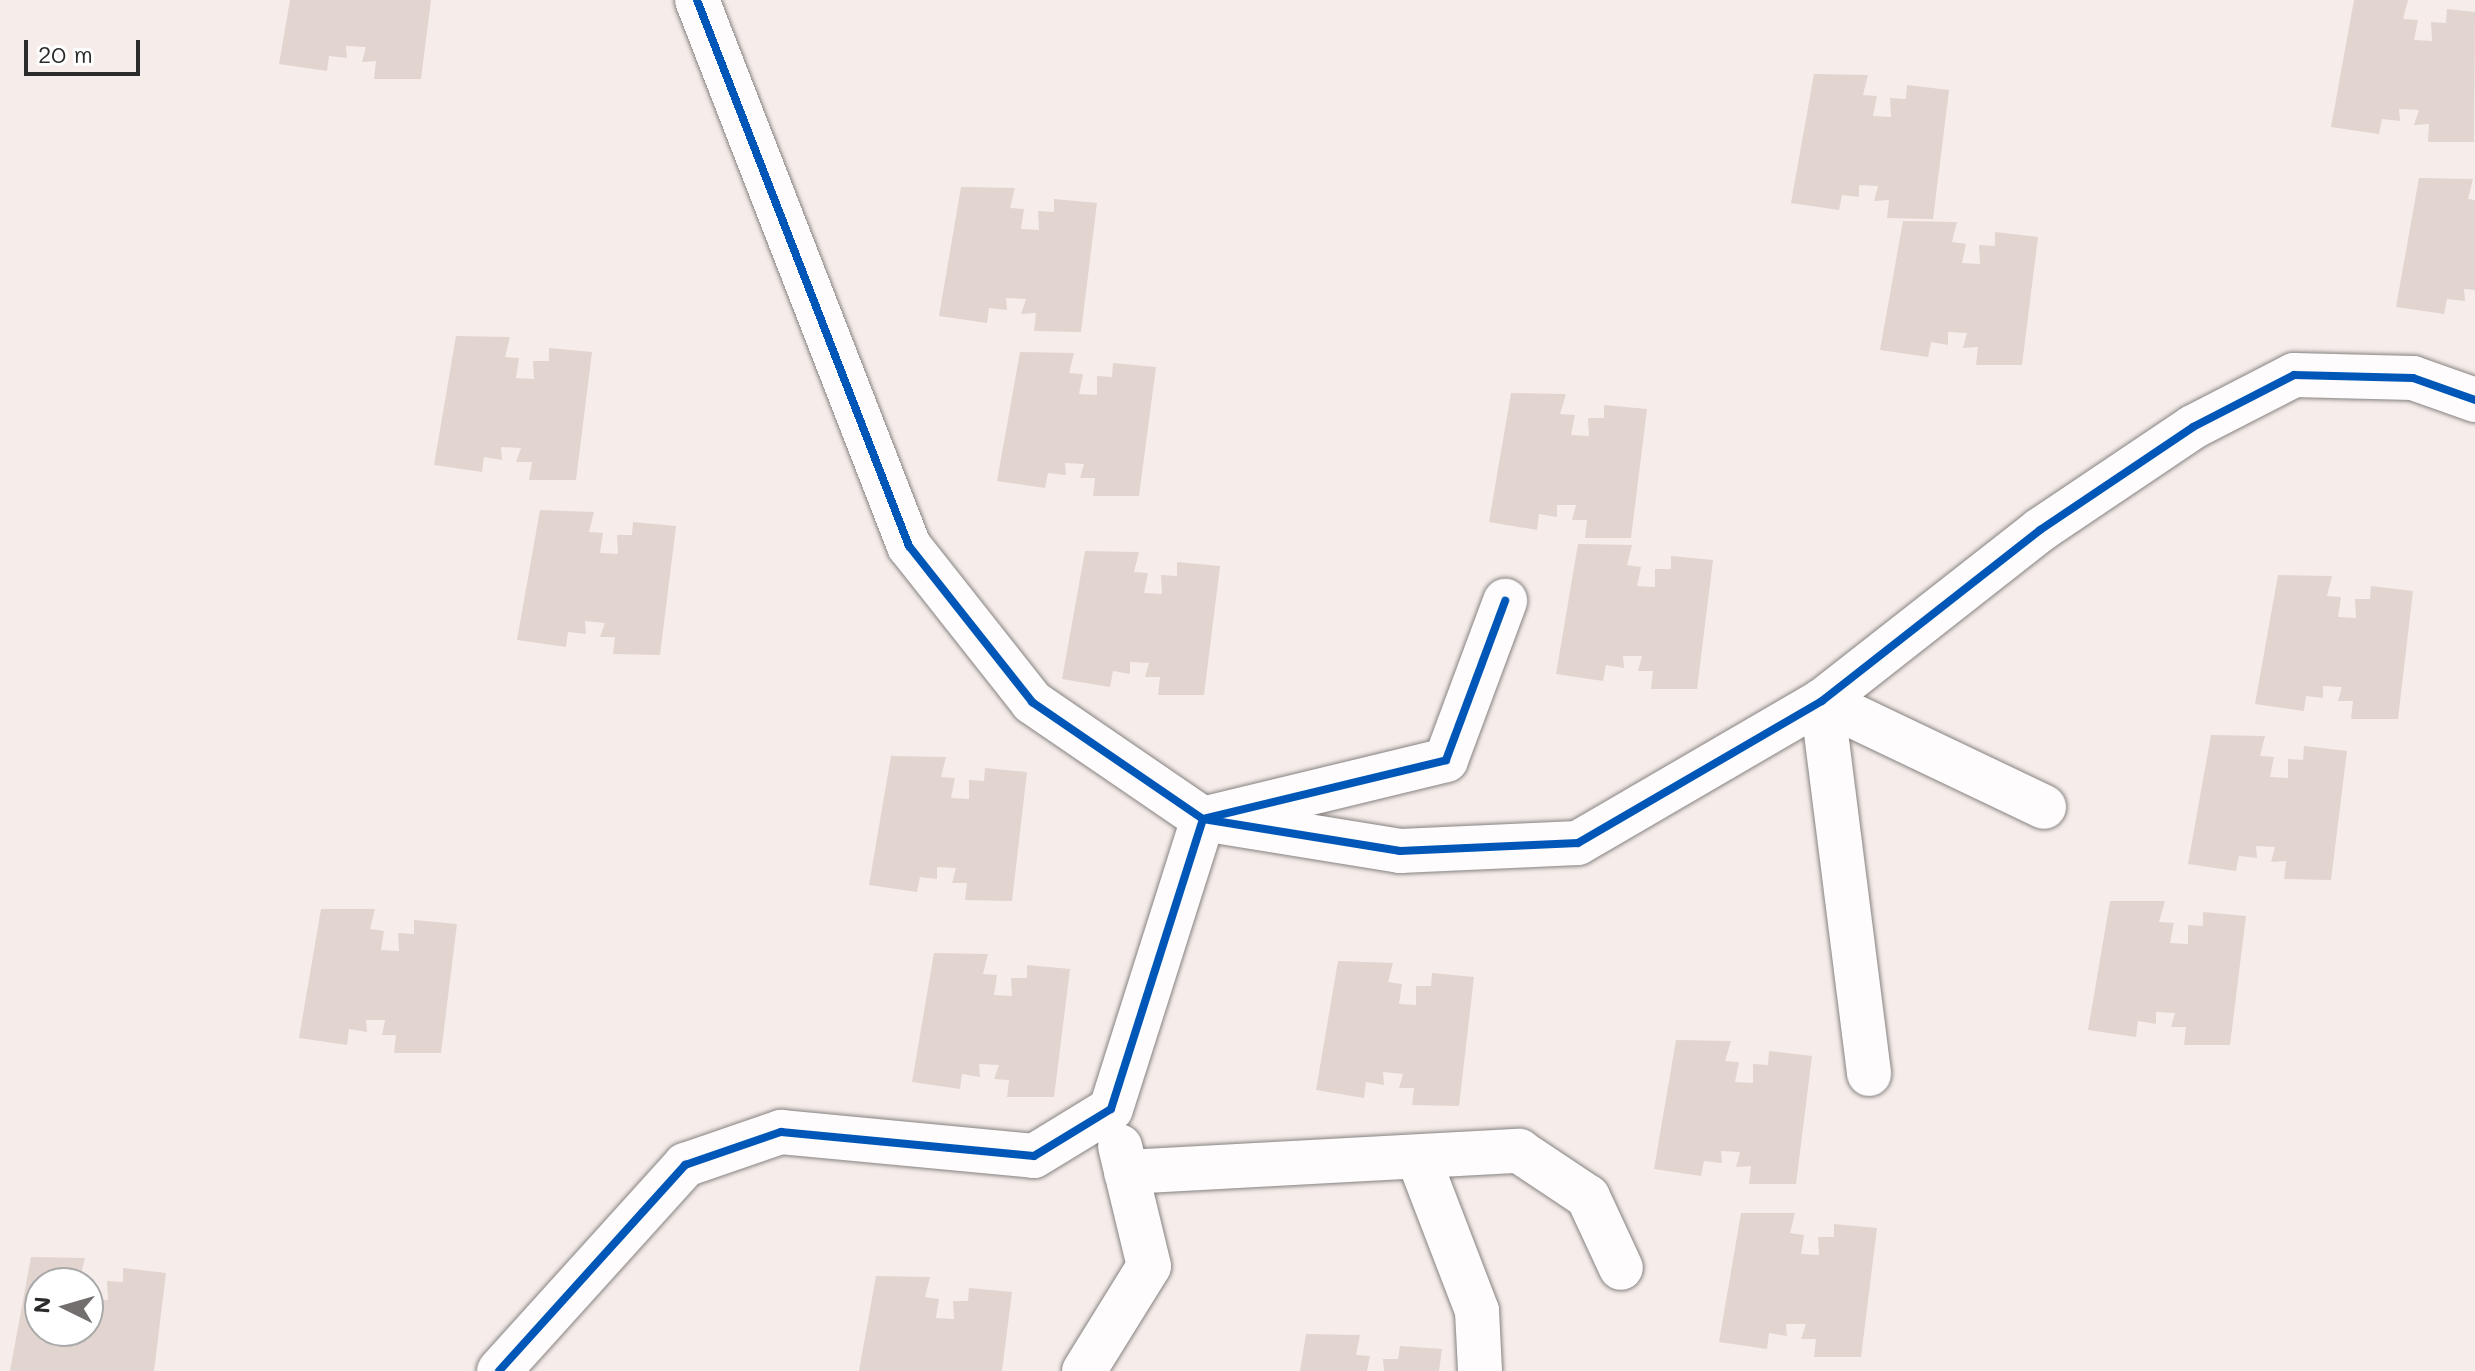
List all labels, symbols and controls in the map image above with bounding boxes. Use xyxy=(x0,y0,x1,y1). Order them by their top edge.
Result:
scale bar xyxy=(28,24,144,74)
text: 20 m xyxy=(38,38,93,69)
north arrow xyxy=(24,1267,104,1347)
text: N xyxy=(26,1295,57,1315)

